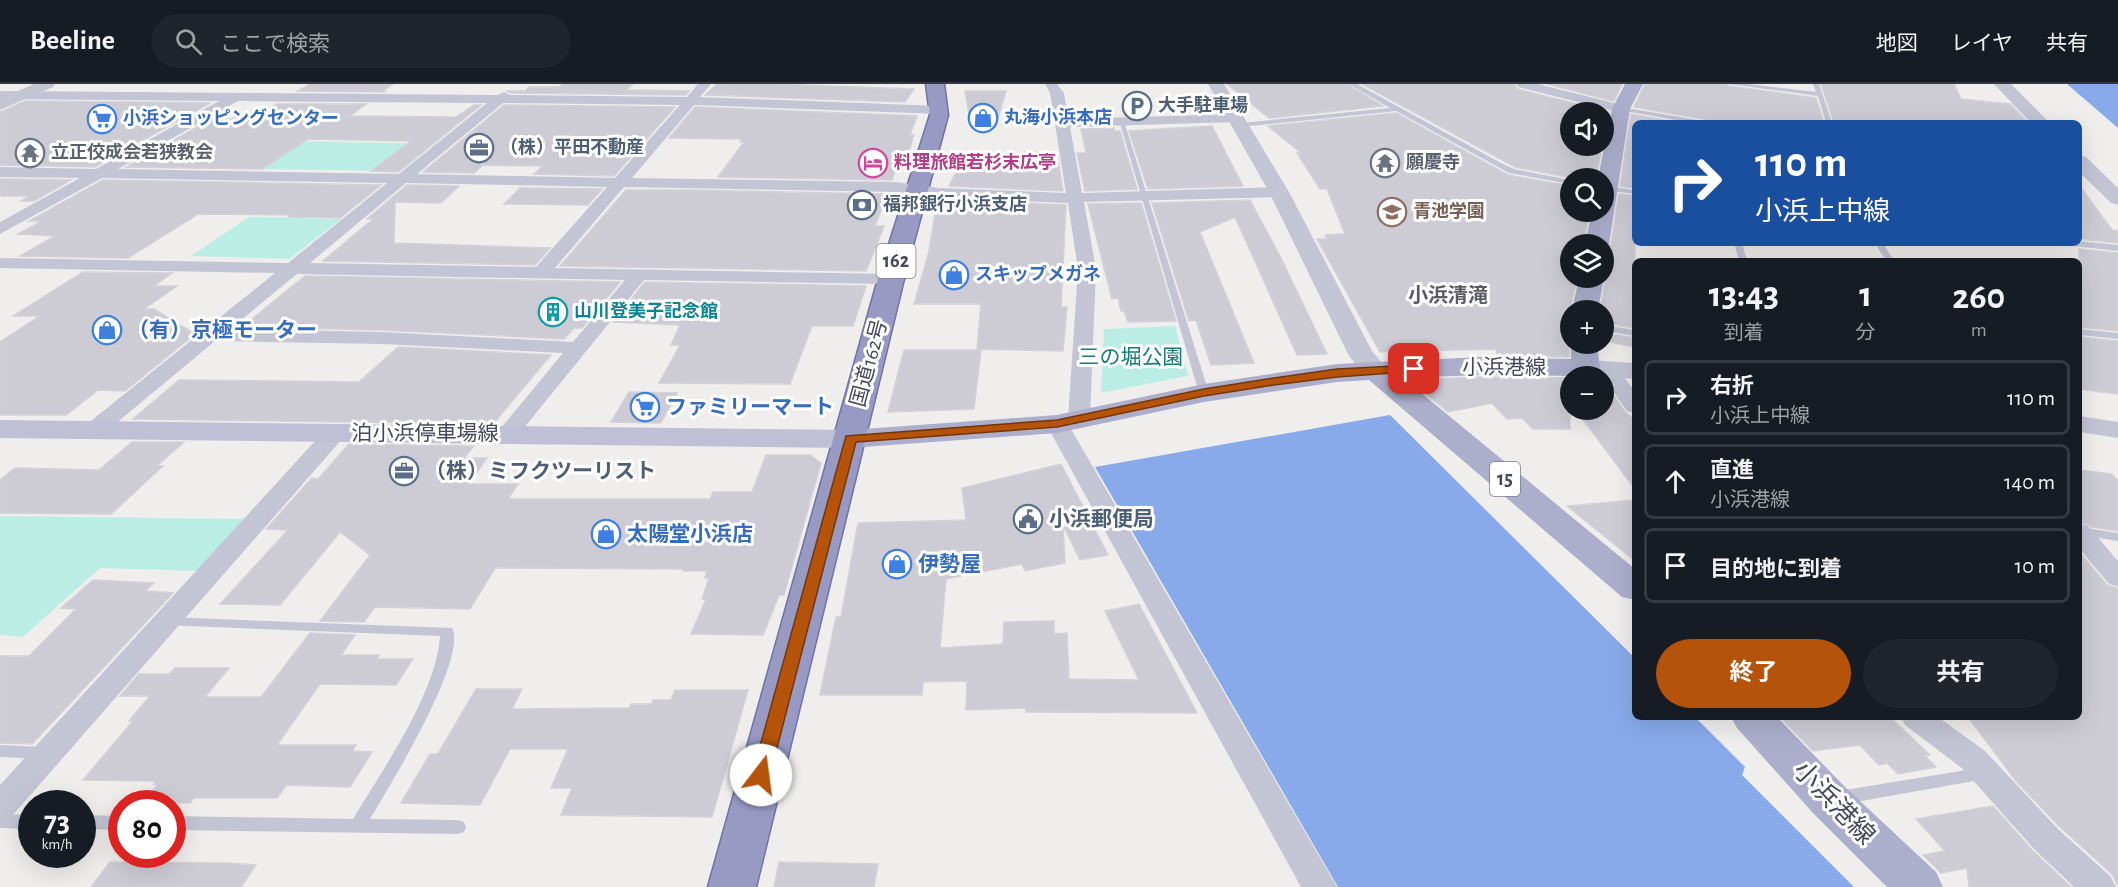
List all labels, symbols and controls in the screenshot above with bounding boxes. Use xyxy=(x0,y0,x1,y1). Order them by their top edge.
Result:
search box xyxy=(151,14,571,68)
icon: search xyxy=(172,25,205,58)
text: Beeline xyxy=(30,27,115,55)
text: ここで検索 xyxy=(220,33,330,55)
text: 地図 xyxy=(1876,33,1918,54)
text: レイヤ xyxy=(1951,33,2013,54)
text: 共有 xyxy=(2046,33,2088,54)
parking icon: 大手駐車場 xyxy=(1121,90,1153,122)
place label: 大手駐車場 xyxy=(1158,95,1248,115)
shop icon: 丸海小浜本店 xyxy=(967,102,999,134)
map controls xyxy=(1560,102,1614,420)
button: sound xyxy=(1560,102,1614,156)
supermarket icon: 小浜ショッピングセンター xyxy=(86,103,118,135)
place label: 丸海小浜本店 xyxy=(1004,107,1112,127)
place label: 小浜ショッピングセンター xyxy=(123,108,339,128)
office icon: （株）平田不動産 xyxy=(463,132,495,164)
temple icon: 立正佼成会若狭教会 xyxy=(14,137,46,169)
place label: （株）平田不動産 xyxy=(500,137,644,157)
place label: 立正佼成会若狭教会 xyxy=(51,142,213,162)
text: 110 m xyxy=(1755,142,1847,184)
icon: right xyxy=(1656,144,1734,222)
hotel icon: 料理旅館若杉末広亭 xyxy=(857,147,889,179)
temple icon: 願慶寺 xyxy=(1369,147,1401,179)
place label: 料理旅館若杉末広亭 xyxy=(894,152,1056,172)
place label: 願慶寺 xyxy=(1406,153,1460,172)
button: search xyxy=(1560,168,1614,222)
bank icon: 福邦銀行小浜支店 xyxy=(846,189,878,221)
place label: 福邦銀行小浜支店 xyxy=(883,193,1027,214)
school or university icon: 青池学園 xyxy=(1376,196,1408,228)
text: 小浜上中線 xyxy=(1755,198,1890,225)
place label: 青池学園 xyxy=(1413,201,1485,221)
button: layers xyxy=(1560,234,1614,288)
road number: 162 xyxy=(876,244,916,278)
shop icon: スキップメガネ xyxy=(938,259,970,291)
place label: スキップメガネ xyxy=(975,264,1101,284)
text: 13:43 xyxy=(1709,277,1779,313)
text: 1 xyxy=(1859,277,1872,313)
text: 260 xyxy=(1952,279,2005,315)
district label: 小浜清滝 xyxy=(1408,284,1488,306)
building icon: 山川登美子記念館 xyxy=(537,296,569,328)
button: + xyxy=(1560,300,1614,354)
place label: 山川登美子記念館 xyxy=(574,301,718,321)
shop icon: （有）京極モーター xyxy=(91,314,123,346)
street label: 国道162号 xyxy=(846,317,891,409)
place label: （有）京極モーター xyxy=(128,318,317,341)
text: m xyxy=(1971,320,1987,340)
text: 到着 xyxy=(1724,323,1764,343)
text: 分 xyxy=(1856,323,1876,343)
pin xyxy=(1388,343,1439,394)
park label: 三の堀公園 xyxy=(1079,346,1184,368)
icon: arrive xyxy=(1397,352,1430,385)
street label: 小浜港線 xyxy=(1462,356,1546,378)
button: − xyxy=(1560,366,1614,420)
text: 右折 xyxy=(1710,375,1754,397)
icon: right xyxy=(1659,381,1692,414)
text: 110 m xyxy=(2007,387,2055,409)
supermarket icon: ファミリーマート xyxy=(629,391,661,423)
place label: ファミリーマート xyxy=(666,397,834,418)
text: 小浜上中線 xyxy=(1710,406,1810,426)
street label: 泊小浜停車場線 xyxy=(352,422,499,444)
office icon: （株）ミフクツーリスト xyxy=(388,455,420,487)
place label: （株）ミフクツーリスト xyxy=(425,459,656,482)
text: 直進 xyxy=(1710,459,1754,481)
road number: 15 xyxy=(1490,462,1520,496)
icon: ahead xyxy=(1659,465,1692,498)
text: 140 m xyxy=(2004,471,2055,493)
text: 小浜港線 xyxy=(1710,490,1790,510)
public building icon: 小浜郵便局 xyxy=(1012,503,1044,535)
place label: 小浜郵便局 xyxy=(1049,508,1154,530)
shop icon: 太陽堂小浜店 xyxy=(590,518,622,550)
place label: 太陽堂小浜店 xyxy=(627,523,753,545)
shop icon: 伊勢屋 xyxy=(881,548,913,580)
icon: arrive xyxy=(1659,549,1692,582)
place label: 伊勢屋 xyxy=(918,553,981,575)
text: 10 m xyxy=(2015,555,2055,577)
text: 目的地に到着 xyxy=(1710,558,1842,580)
button: 終了 xyxy=(1656,639,1851,708)
button: 共有 xyxy=(1863,639,2058,708)
position arrow xyxy=(729,743,793,807)
street label: 小浜港線 xyxy=(1789,756,1880,849)
speed limit sign: 80 xyxy=(108,790,186,868)
text: 73 xyxy=(44,807,70,837)
text: km/h xyxy=(42,837,72,852)

